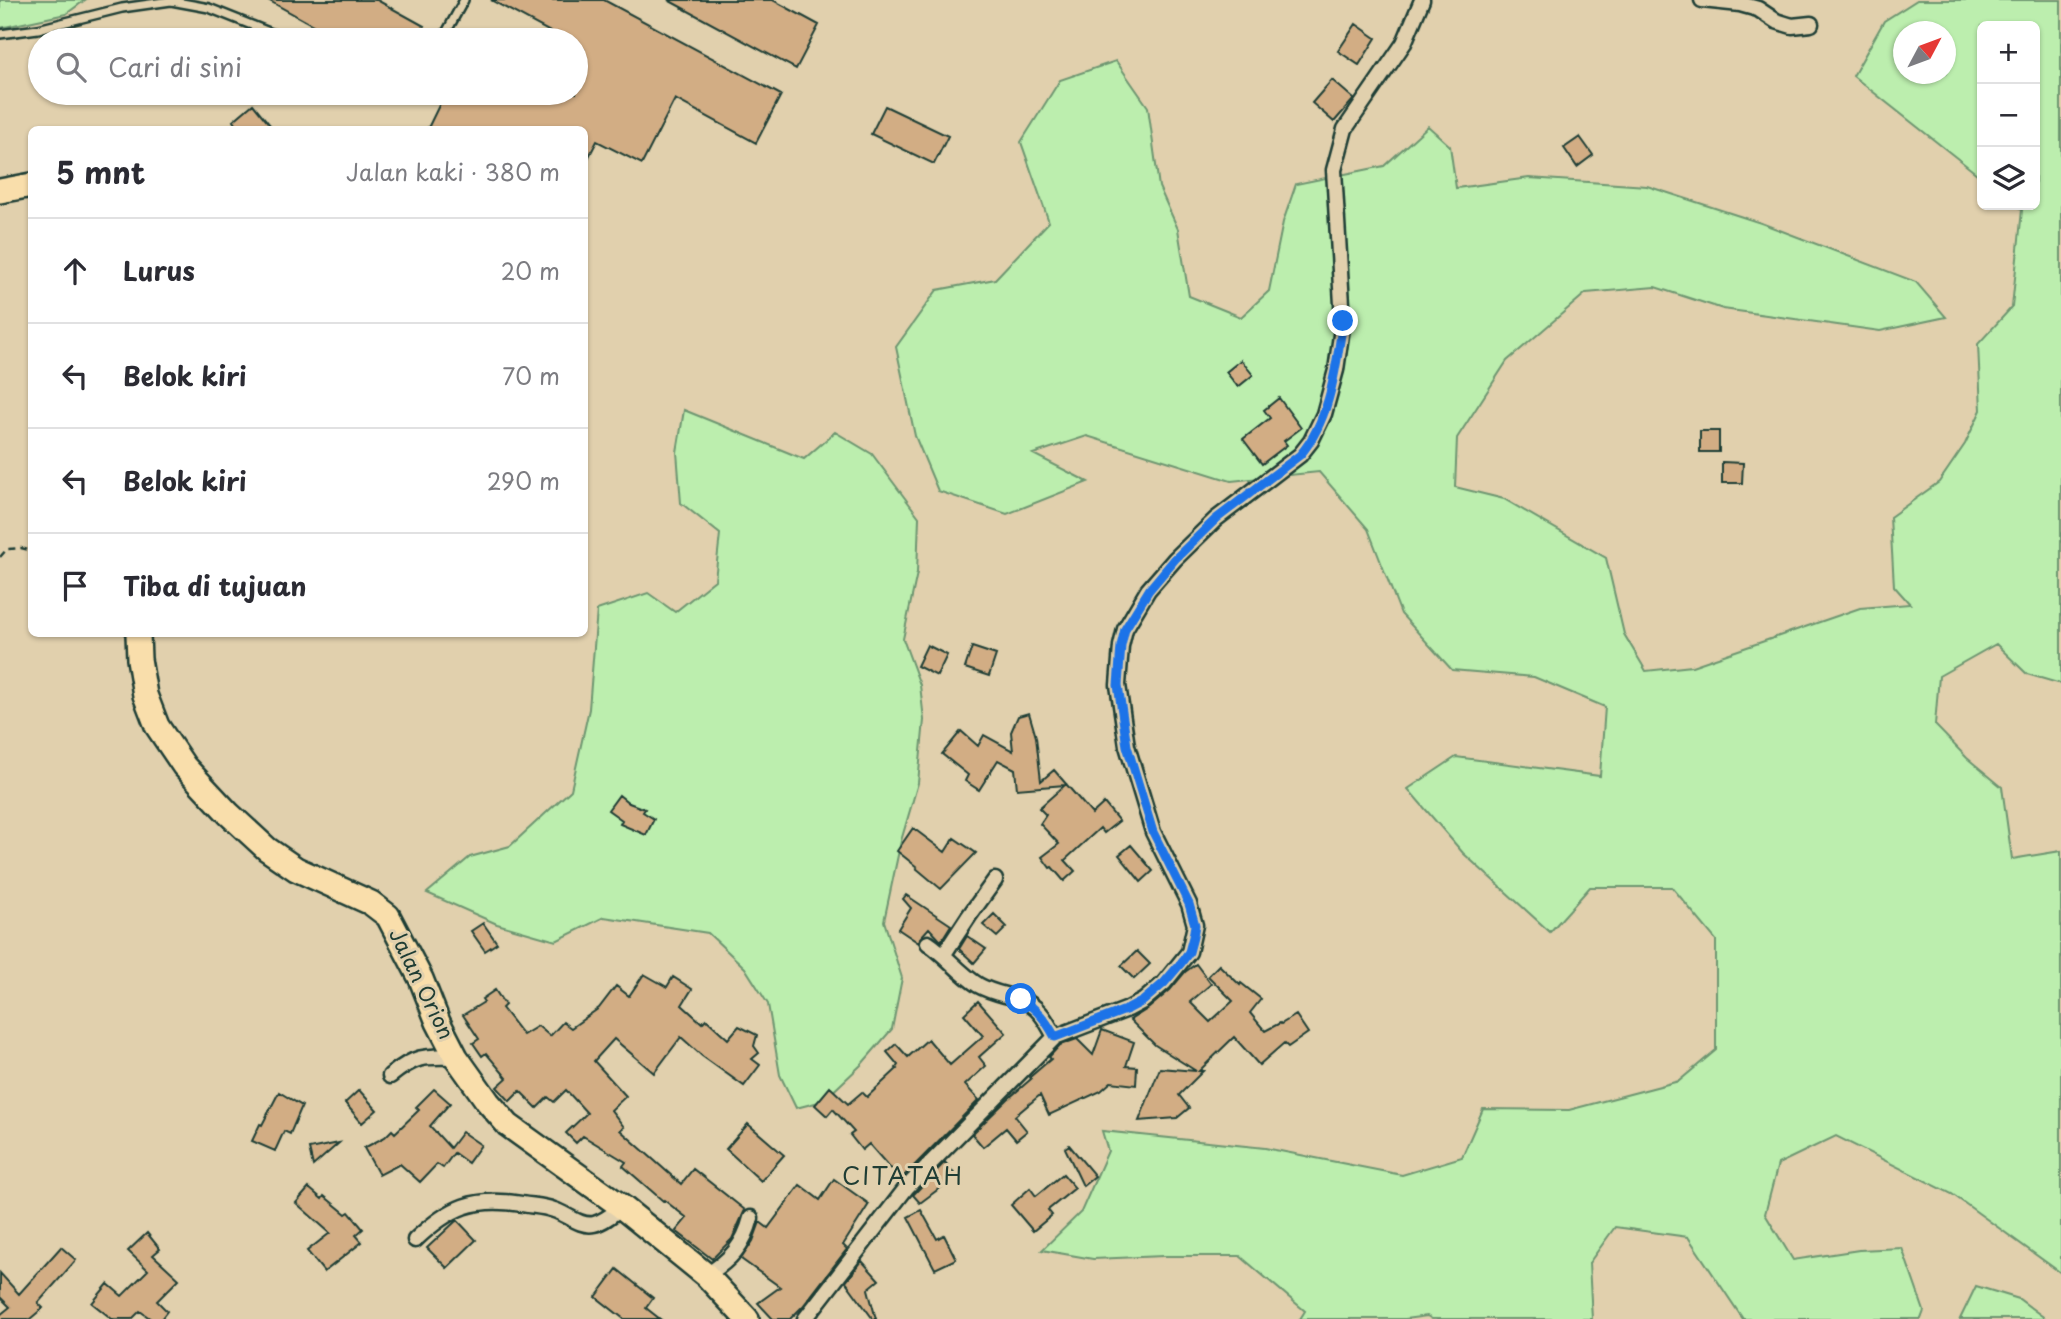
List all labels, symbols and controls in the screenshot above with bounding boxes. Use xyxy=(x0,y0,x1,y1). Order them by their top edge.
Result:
north arrow xyxy=(1893,21,1956,84)
map controls xyxy=(1977,21,2040,210)
button: + xyxy=(1977,21,2040,84)
search box xyxy=(28,28,588,105)
text: Cari di sini xyxy=(108,47,242,86)
icon: search xyxy=(52,48,90,86)
button: − xyxy=(1977,84,2040,147)
button: layers xyxy=(1977,147,2040,210)
text: 5 mnt xyxy=(56,149,145,194)
text: Jalan kaki · 380 m xyxy=(346,154,560,189)
text: Lurus xyxy=(123,251,195,290)
icon: ahead xyxy=(56,252,94,290)
text: 20 m xyxy=(501,253,560,288)
route end xyxy=(1327,305,1358,336)
text: Belok kiri xyxy=(123,356,246,395)
icon: left xyxy=(56,357,94,395)
text: 70 m xyxy=(502,358,560,393)
text: Belok kiri xyxy=(123,461,246,500)
icon: left xyxy=(56,462,94,500)
text: 290 m xyxy=(487,463,560,498)
text: Tiba di tujuan xyxy=(123,566,307,605)
icon: arrive xyxy=(56,567,94,605)
street label: Jalan Orion xyxy=(382,922,464,1044)
route start xyxy=(1005,983,1036,1014)
district label: CITATAH xyxy=(842,1157,964,1193)

